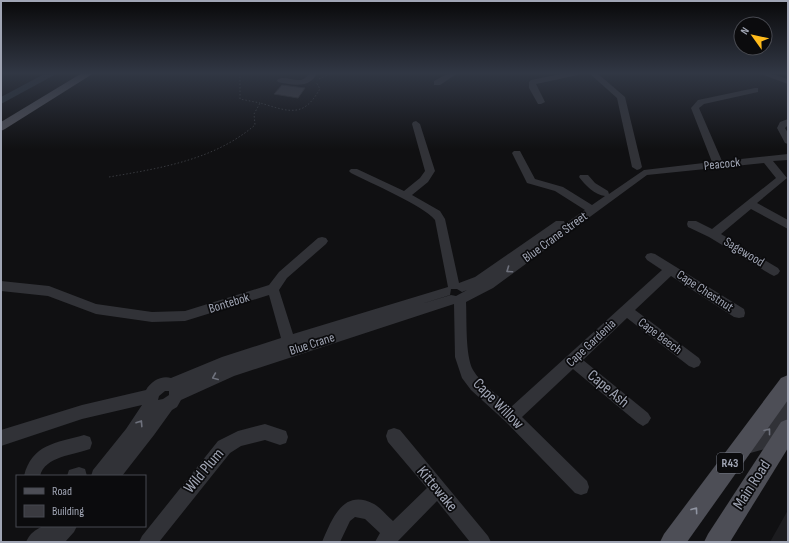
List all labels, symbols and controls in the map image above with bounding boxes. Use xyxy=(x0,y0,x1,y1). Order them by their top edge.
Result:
north arrow xyxy=(733,16,773,56)
text: N xyxy=(738,25,752,37)
street label: Peacock xyxy=(703,154,741,174)
street label: Blue Crane Street xyxy=(520,208,590,266)
street label: Sagewood xyxy=(721,234,767,270)
one-way arrow xyxy=(506,265,513,273)
street label: Cape Chestnut xyxy=(674,267,736,315)
street label: Bontebok xyxy=(207,289,251,317)
street label: Cape Beech xyxy=(635,314,685,358)
street label: Cape Gardenia xyxy=(563,316,619,370)
street label: Blue Crane xyxy=(287,329,337,359)
street label: Cape Ash xyxy=(583,366,633,412)
one-way arrow xyxy=(211,372,219,380)
street label: Cape Willow xyxy=(469,375,527,433)
one-way arrow xyxy=(135,420,143,427)
one-way arrow xyxy=(763,429,770,436)
street label: Wild Plum xyxy=(180,445,228,497)
road number: R43 xyxy=(717,453,743,473)
street label: Main Road xyxy=(729,457,775,513)
street label: Kittewake xyxy=(413,462,461,516)
legend xyxy=(16,475,146,527)
text: Road xyxy=(52,484,72,499)
text: Building xyxy=(52,504,84,519)
one-way arrow xyxy=(691,508,698,515)

